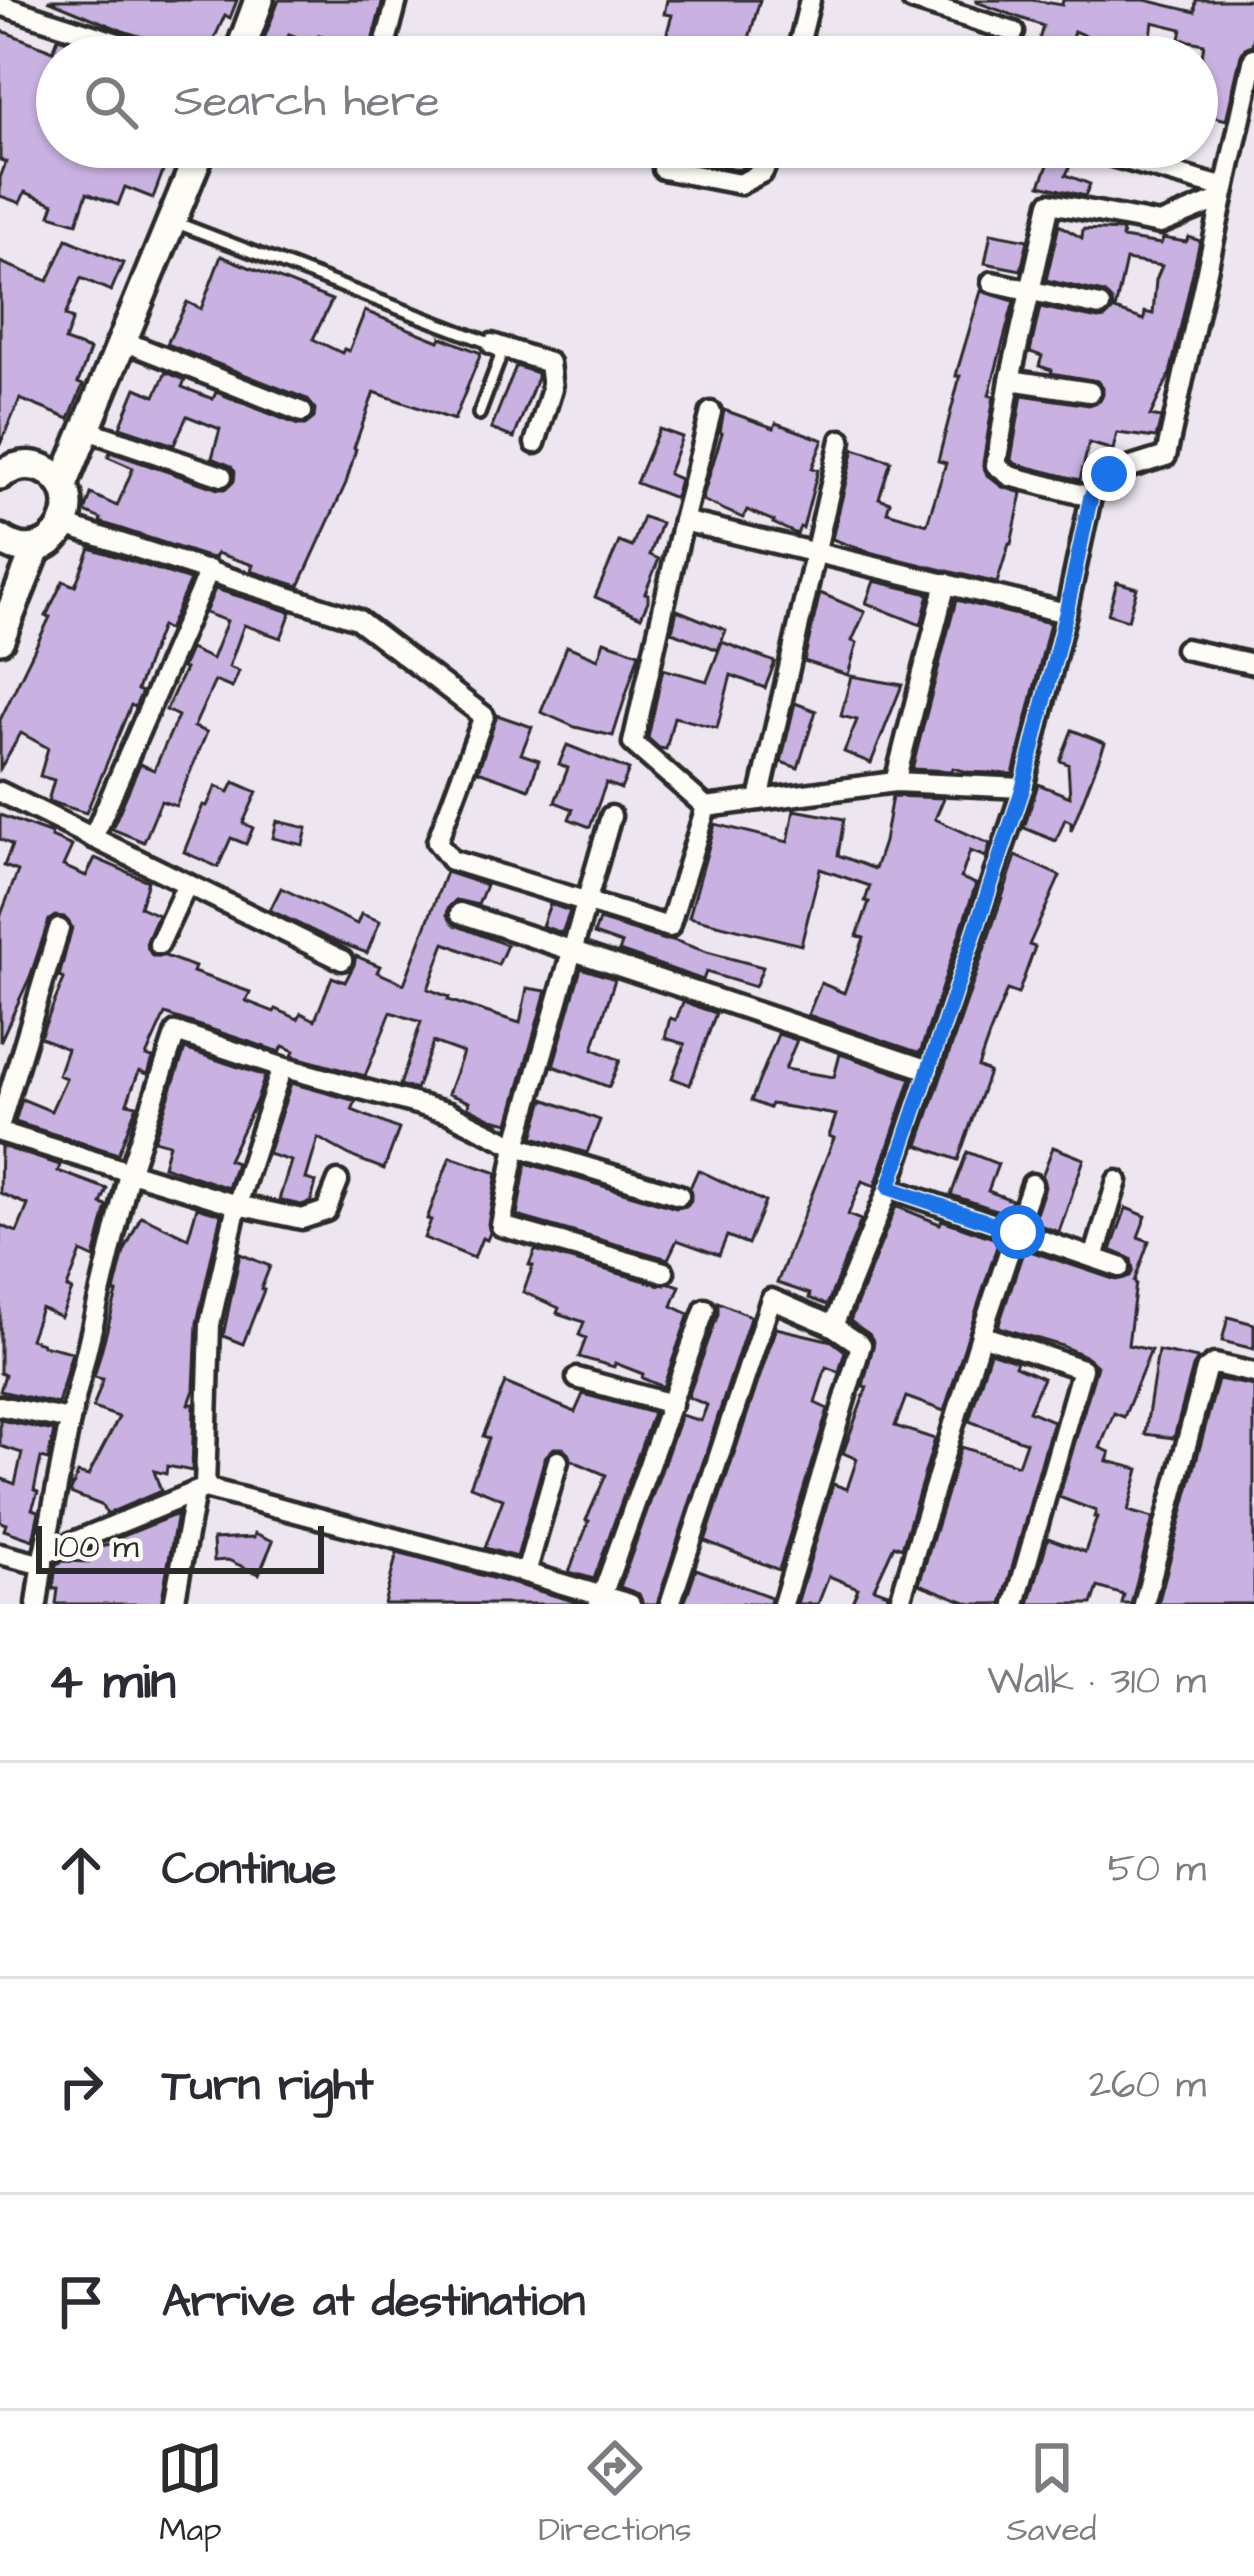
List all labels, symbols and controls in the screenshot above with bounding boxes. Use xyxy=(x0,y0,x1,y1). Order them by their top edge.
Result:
search box xyxy=(36,36,1218,168)
icon: search xyxy=(78,69,144,135)
text: Search here xyxy=(174,71,440,133)
route end xyxy=(1082,447,1136,501)
route start xyxy=(991,1205,1045,1259)
scale bar xyxy=(36,1520,324,1573)
text: 100 m xyxy=(54,1524,139,1570)
text: 4 min xyxy=(48,1647,176,1718)
text: Walk · 310 m xyxy=(987,1655,1206,1709)
icon: ahead xyxy=(48,1837,114,1903)
text: Continue xyxy=(162,1839,336,1901)
text: 50 m xyxy=(1108,1843,1206,1897)
icon: right xyxy=(48,2053,114,2119)
text: Turn right xyxy=(162,2055,374,2117)
text: 260 m xyxy=(1089,2059,1206,2113)
icon: arrive xyxy=(48,2269,114,2335)
text: Arrive at destination xyxy=(162,2271,585,2333)
tab: Map xyxy=(157,2435,223,2553)
tab: Directions xyxy=(538,2435,692,2553)
tab: Saved xyxy=(1007,2435,1097,2553)

